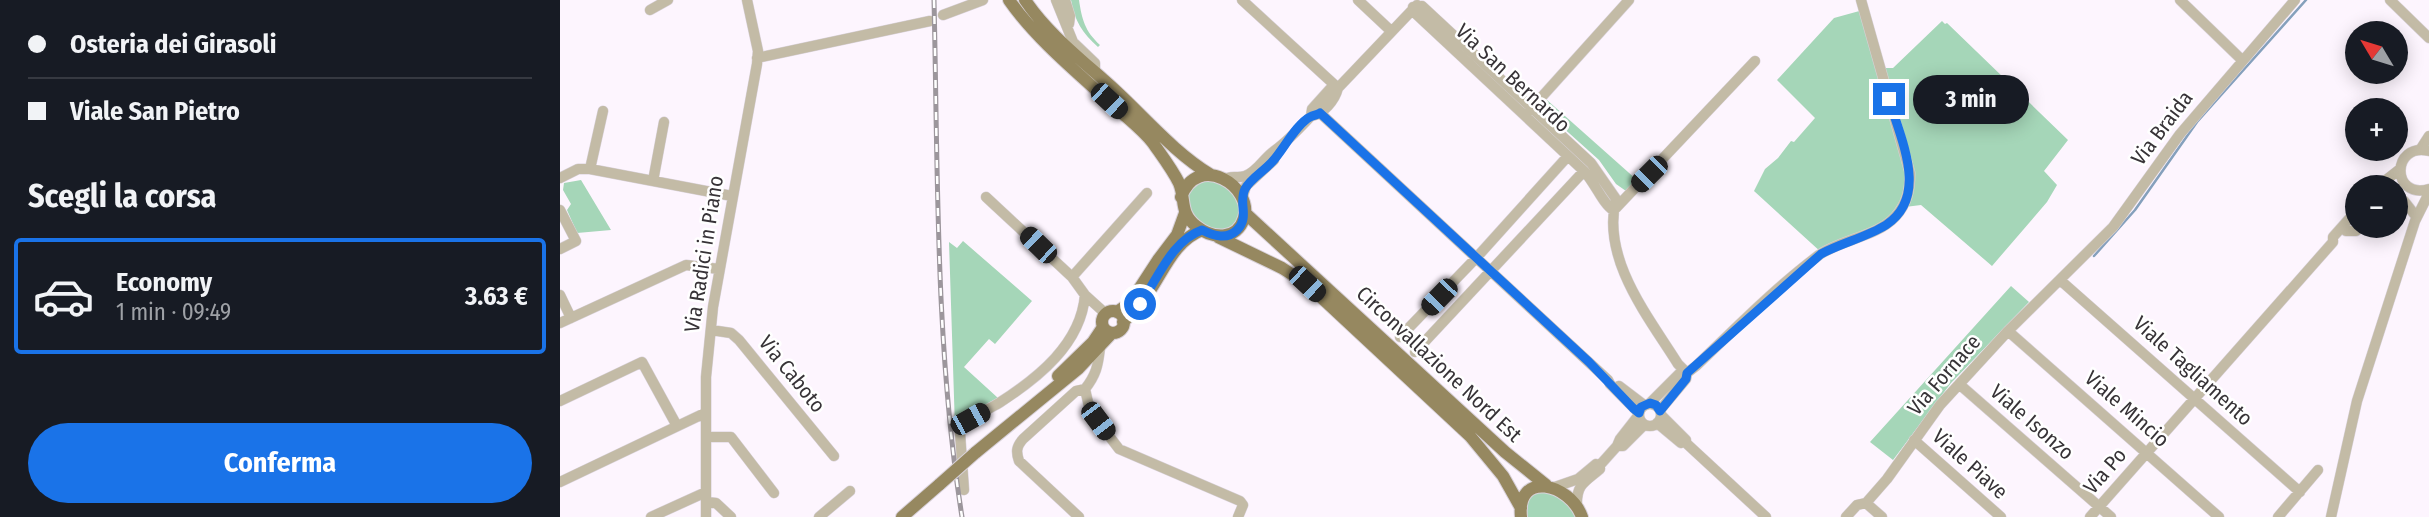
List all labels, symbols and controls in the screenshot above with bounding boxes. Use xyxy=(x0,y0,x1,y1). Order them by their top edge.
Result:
street label: Via San Bernardo xyxy=(1450,18,1576,138)
north arrow xyxy=(2345,21,2408,84)
map controls xyxy=(2345,21,2408,238)
text: Osteria dei Girasoli xyxy=(70,29,276,60)
callout: 3 min xyxy=(1914,74,2029,124)
car xyxy=(1087,79,1132,123)
route end xyxy=(1873,83,1905,115)
text: 3 min xyxy=(1945,85,1997,113)
street label: Via Braida xyxy=(2126,86,2198,170)
text: Viale San Pietro xyxy=(70,96,240,127)
button: + xyxy=(2345,98,2408,161)
car xyxy=(1627,152,1672,196)
street label: Via Radici in Piano xyxy=(679,174,729,334)
button: − xyxy=(2345,175,2408,238)
text: Scegli la corsa xyxy=(28,177,216,215)
car xyxy=(1016,223,1061,267)
car xyxy=(1285,262,1330,306)
icon: car xyxy=(32,265,95,328)
text: Economy xyxy=(116,267,212,298)
car xyxy=(1417,275,1462,319)
text: 3.63 € xyxy=(465,281,528,312)
street label: Circonvallazione Nord Est xyxy=(1351,281,1527,448)
route start xyxy=(1124,288,1156,320)
text: 1 min · 09:49 xyxy=(116,298,231,326)
street label: Viale Tagliamento xyxy=(2128,311,2258,431)
street label: Via Fornace xyxy=(1902,329,1986,421)
street label: Via Caboto xyxy=(753,330,831,418)
street label: Viale Mincio xyxy=(2079,365,2175,453)
street label: Viale Isonzo xyxy=(1985,379,2079,465)
car xyxy=(1077,398,1120,444)
car xyxy=(947,400,994,438)
button: Conferma xyxy=(28,423,532,503)
street label: Viale Piave xyxy=(1927,423,2013,505)
street label: Via Po xyxy=(2078,443,2132,499)

